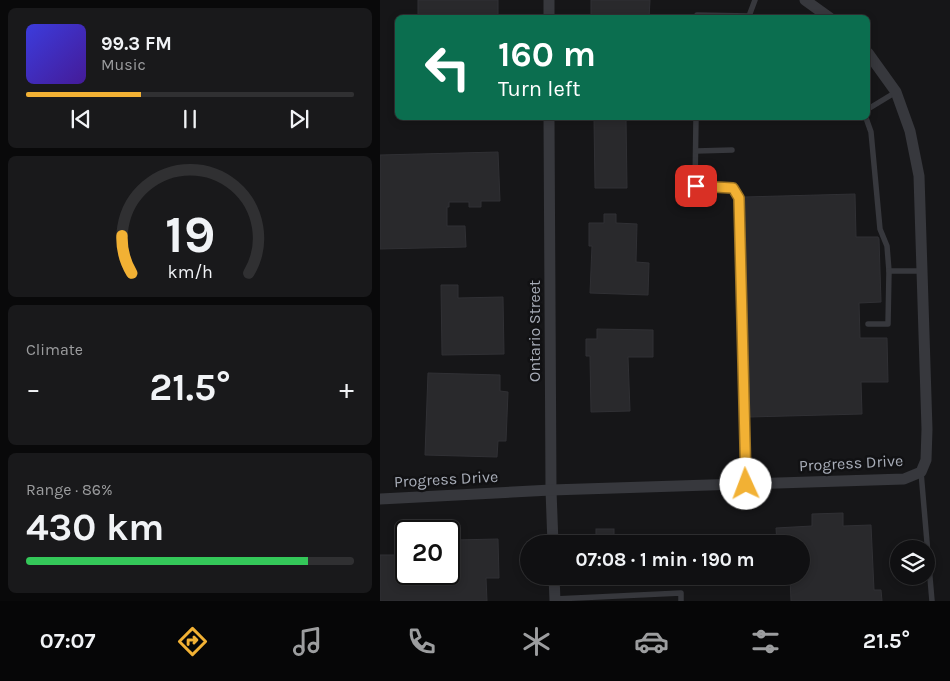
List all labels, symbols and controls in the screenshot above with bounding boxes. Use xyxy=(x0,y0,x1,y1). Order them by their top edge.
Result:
text: 99.3 FM xyxy=(101,33,172,55)
text: 160 m xyxy=(498,34,596,75)
icon: left xyxy=(415,35,480,100)
text: Music xyxy=(101,55,146,74)
text: Turn left xyxy=(498,76,581,102)
icon: previous xyxy=(67,105,95,133)
icon: pause xyxy=(176,105,204,133)
icon: next xyxy=(285,105,313,133)
pin xyxy=(675,165,717,207)
icon: arrive xyxy=(682,172,710,200)
text: 19 xyxy=(165,204,215,265)
text: km/h xyxy=(167,262,213,283)
street label: Ontario Street xyxy=(525,280,544,382)
text: Climate xyxy=(26,340,83,359)
text: 21.5° xyxy=(149,365,231,410)
text: − xyxy=(26,372,41,405)
text: + xyxy=(339,372,354,405)
street label: Progress Drive xyxy=(798,451,904,475)
position arrow xyxy=(719,457,771,509)
street label: Progress Drive xyxy=(393,467,499,491)
text: Range · 86% xyxy=(26,480,113,499)
text: 430 km xyxy=(26,505,164,550)
speed limit sign: 20 xyxy=(395,520,460,585)
map controls xyxy=(890,540,935,585)
button: layers xyxy=(890,540,935,585)
text: 07:08 · 1 min · 190 m xyxy=(575,549,755,571)
icon: directions xyxy=(175,624,210,659)
icon: music xyxy=(290,624,325,659)
icon: phone xyxy=(404,624,439,659)
icon: climate xyxy=(519,624,554,659)
icon: car xyxy=(634,624,669,659)
icon: filters xyxy=(748,624,783,659)
text: 07:07 xyxy=(40,628,95,654)
text: 21.5° xyxy=(863,628,910,654)

